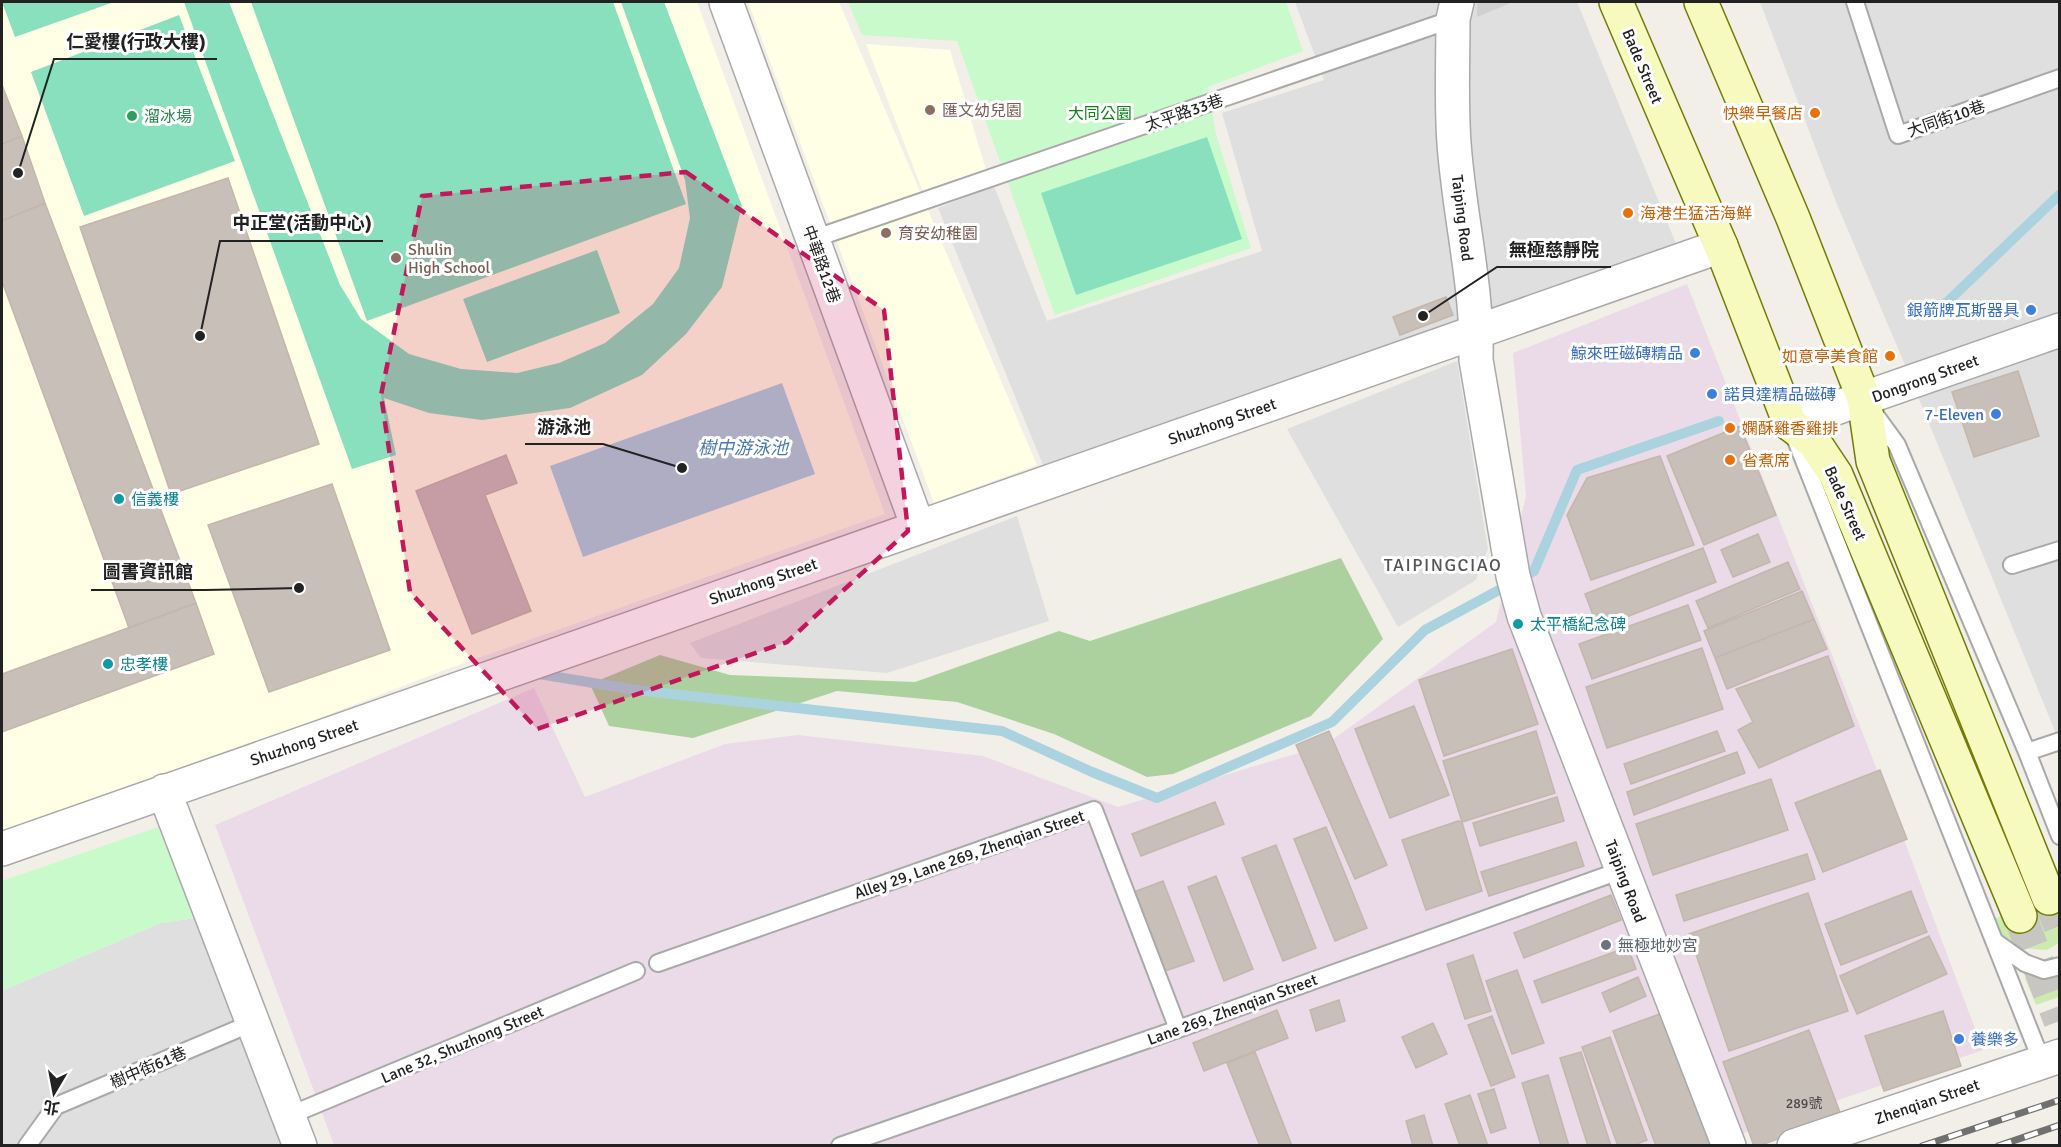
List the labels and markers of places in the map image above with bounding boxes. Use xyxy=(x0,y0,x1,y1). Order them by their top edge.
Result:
callout: 仁愛樓(行政大樓) xyxy=(54,23,217,59)
place label: 匯文幼兒園 xyxy=(942,101,1022,121)
marker: 匯文幼兒園 xyxy=(923,103,937,117)
place label: 快樂早餐店 xyxy=(1723,104,1803,124)
marker: 快樂早餐店 xyxy=(1808,106,1822,120)
place label: 溜冰場 xyxy=(144,107,192,127)
marker: 溜冰場 xyxy=(125,109,139,123)
place label: 海港生猛活海鮮 xyxy=(1640,204,1752,224)
callout: 中正堂(活動中心) xyxy=(220,205,383,241)
marker: 海港生猛活海鮮 xyxy=(1621,206,1635,220)
place label: 育安幼稚園 xyxy=(898,224,978,244)
marker: 育安幼稚園 xyxy=(879,226,893,240)
callout: 無極慈靜院 xyxy=(1497,231,1611,267)
place label: Shulin High School xyxy=(408,240,491,278)
marker: Shulin High School xyxy=(389,251,403,265)
place label: 銀箭牌瓦斯器具 xyxy=(1907,301,2019,321)
marker: 銀箭牌瓦斯器具 xyxy=(2024,303,2038,317)
place label: 鯨來旺磁磚精品 xyxy=(1571,344,1683,364)
marker: 鯨來旺磁磚精品 xyxy=(1688,346,1702,360)
place label: 如意亭美食館 xyxy=(1782,347,1878,367)
marker: 如意亭美食館 xyxy=(1883,349,1897,363)
place label: 諾貝達精品磁磚 xyxy=(1724,385,1836,405)
marker: 諾貝達精品磁磚 xyxy=(1705,387,1719,401)
place label: 7-Eleven xyxy=(1925,405,1984,425)
marker: 7-Eleven xyxy=(1989,407,2003,421)
callout: 游泳池 xyxy=(525,408,603,444)
place label: 嫻酥雞香雞排 xyxy=(1742,419,1838,439)
marker: 嫻酥雞香雞排 xyxy=(1723,421,1737,435)
place label: 省煮席 xyxy=(1742,451,1790,471)
marker: 省煮席 xyxy=(1723,453,1737,467)
place label: 信義樓 xyxy=(131,490,179,510)
marker: 信義樓 xyxy=(112,492,126,506)
callout: 圖書資訊館 xyxy=(91,554,205,590)
place label: 太平橋紀念碑 xyxy=(1530,615,1626,635)
marker: 太平橋紀念碑 xyxy=(1511,617,1525,631)
place label: 忠孝樓 xyxy=(120,655,168,675)
marker: 忠孝樓 xyxy=(101,657,115,671)
place label: 無極地妙宮 xyxy=(1618,936,1698,956)
marker: 無極地妙宮 xyxy=(1599,938,1613,952)
place label: 養樂多 xyxy=(1971,1030,2019,1050)
marker: 養樂多 xyxy=(1952,1032,1966,1046)

